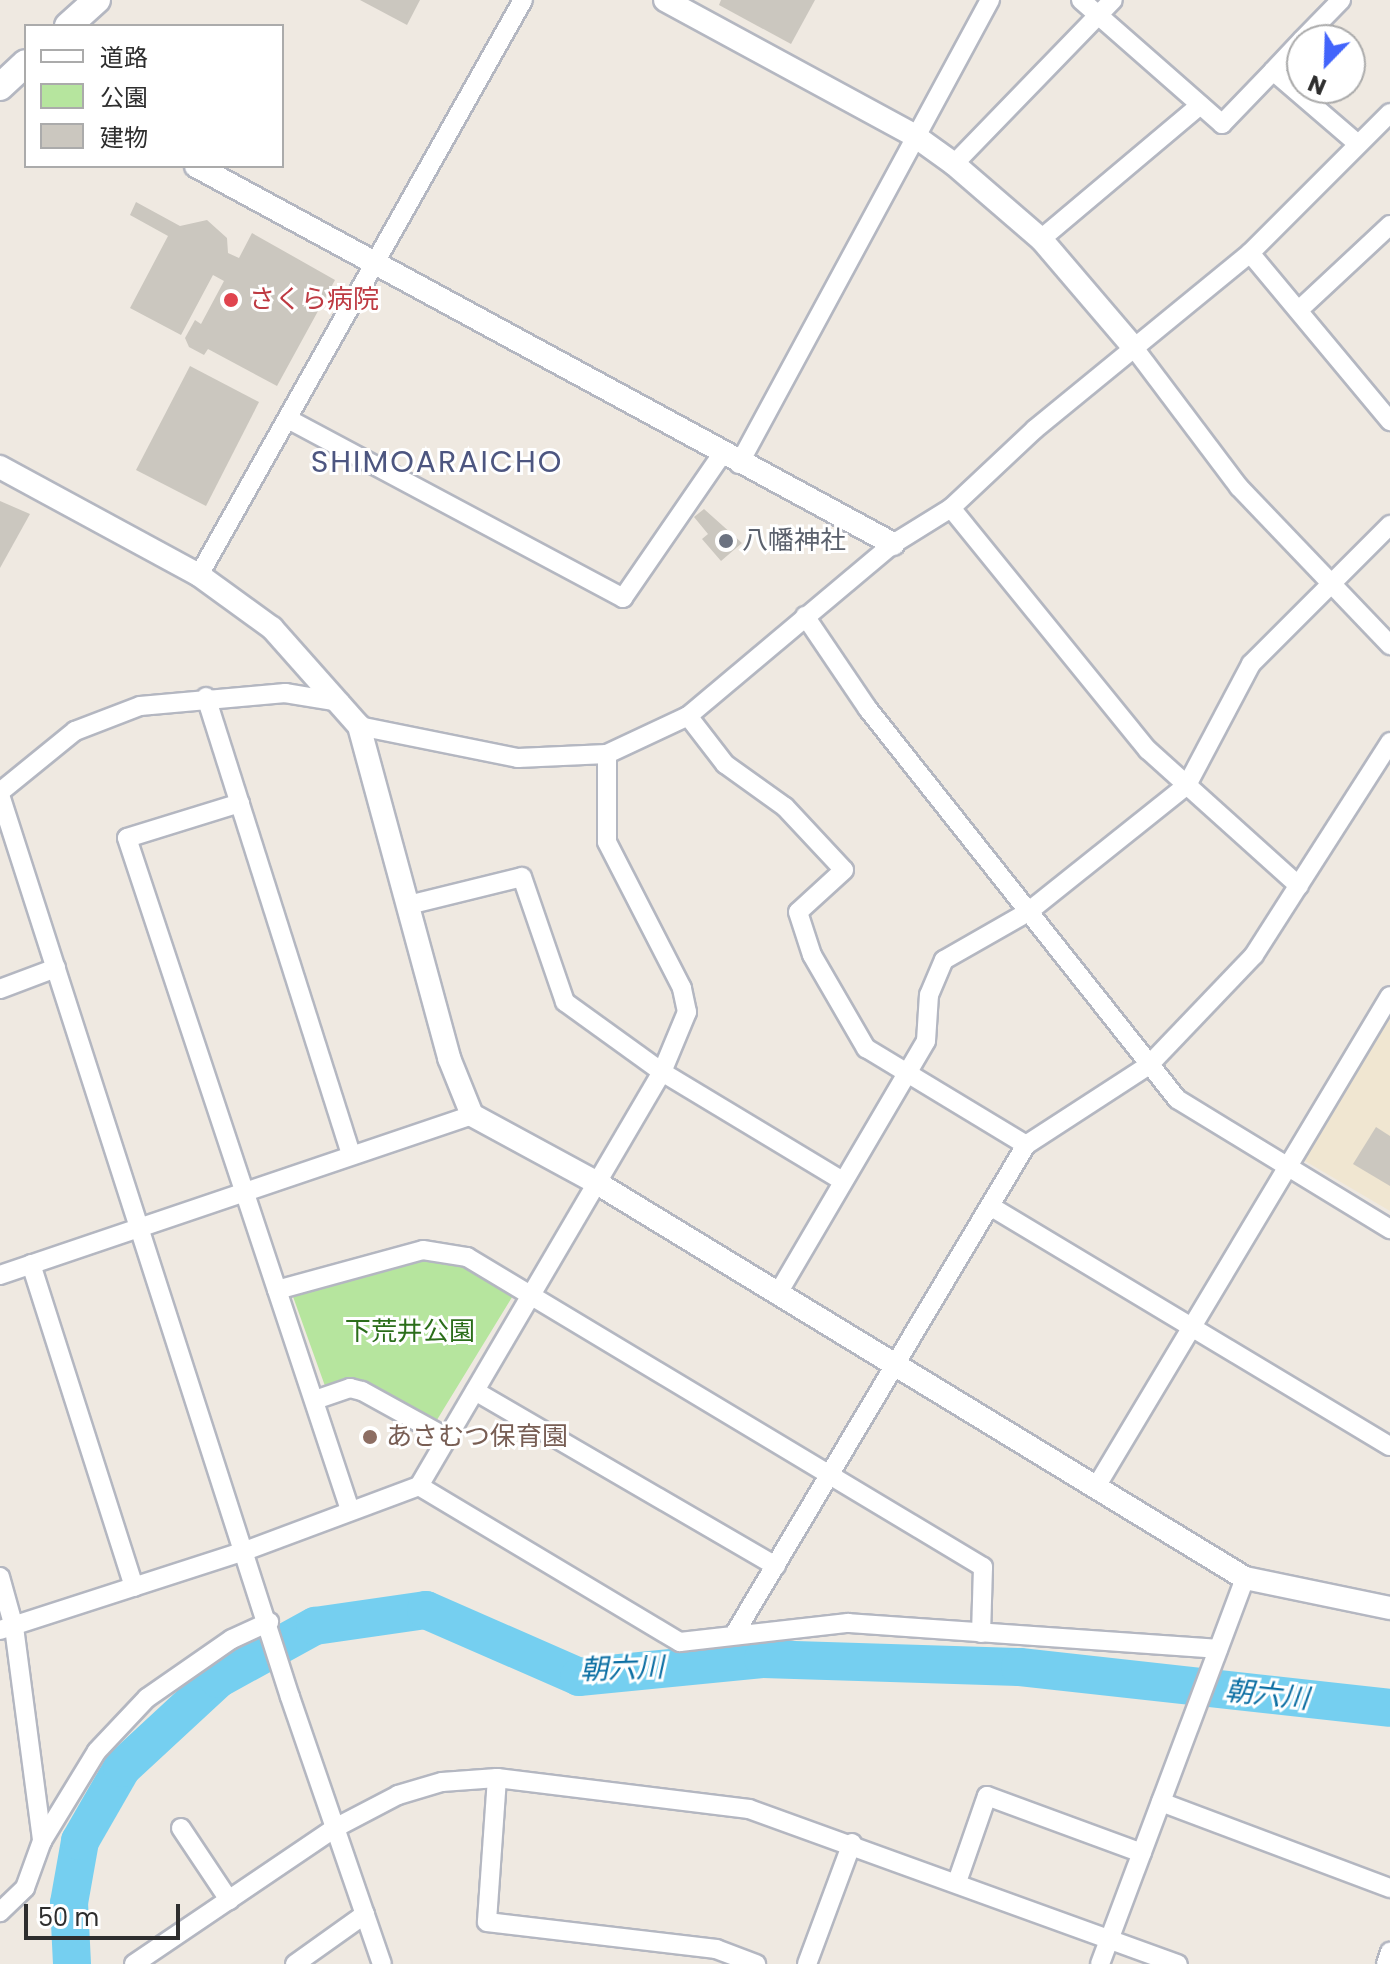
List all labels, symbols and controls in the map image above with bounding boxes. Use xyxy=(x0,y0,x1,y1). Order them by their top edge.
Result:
legend xyxy=(24,24,284,168)
north arrow xyxy=(1286,24,1366,104)
text: 道路 xyxy=(100,41,148,74)
text: N xyxy=(1304,67,1331,102)
text: 公園 xyxy=(100,81,148,114)
text: 建物 xyxy=(100,121,148,154)
place label: さくら病院 xyxy=(249,284,379,316)
marker: さくら病院 xyxy=(220,289,242,311)
district label: SHIMOARAICHO xyxy=(311,444,563,480)
place label: 八幡神社 xyxy=(742,525,846,557)
marker: 八幡神社 xyxy=(717,532,735,550)
park label: 下荒井公園 xyxy=(345,1316,475,1348)
place label: あさむつ保育園 xyxy=(386,1421,568,1453)
marker: あさむつ保育園 xyxy=(361,1428,379,1446)
water label: 朝六川 xyxy=(579,1651,665,1687)
water label: 朝六川 xyxy=(1223,1674,1311,1716)
scale bar xyxy=(28,1888,184,1938)
text: 50 m xyxy=(38,1901,99,1934)

